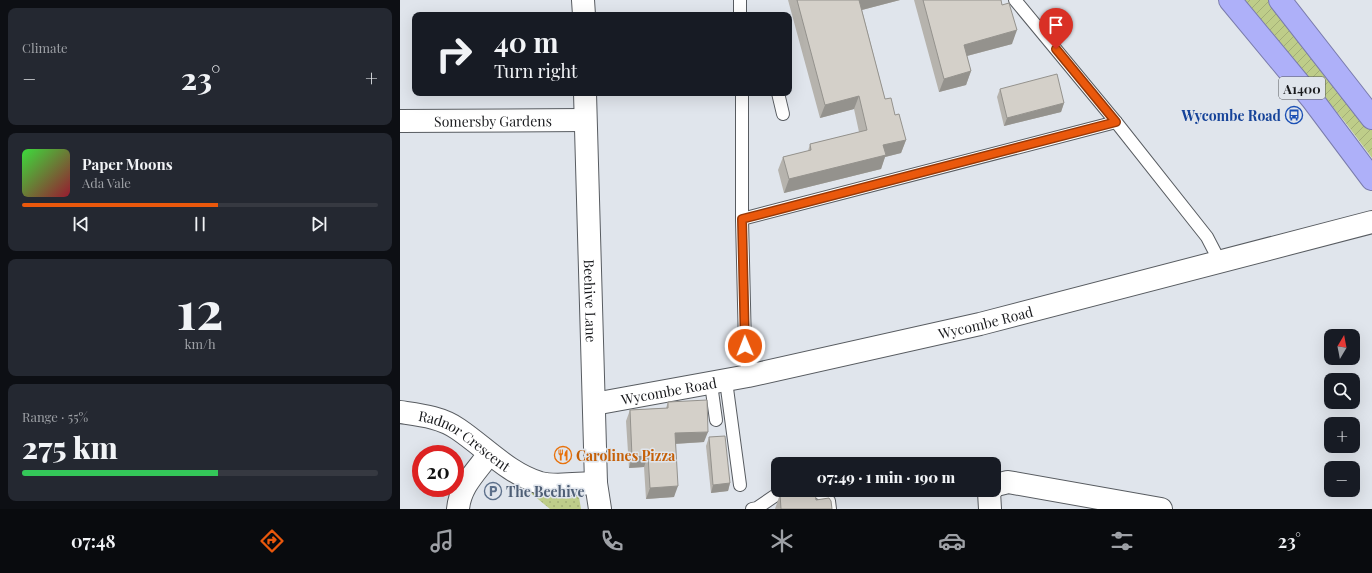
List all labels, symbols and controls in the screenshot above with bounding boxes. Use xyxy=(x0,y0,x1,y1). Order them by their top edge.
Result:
pin xyxy=(1039,8,1073,49)
icon: arrive xyxy=(1045,14,1067,36)
text: 40 m xyxy=(494,23,559,60)
icon: right xyxy=(428,28,480,80)
text: Climate xyxy=(22,39,68,56)
text: 23° xyxy=(181,58,220,98)
text: Turn right xyxy=(494,59,577,83)
text: − xyxy=(22,63,36,93)
text: + xyxy=(365,63,378,93)
road number: A1400 xyxy=(1279,77,1325,99)
bus stop icon: Wycombe Road xyxy=(1284,105,1304,125)
place label: Wycombe Road xyxy=(1181,106,1282,125)
street label: Somersby Gardens xyxy=(434,111,552,130)
text: Paper Moons xyxy=(82,154,173,174)
text: Ada Vale xyxy=(82,174,131,191)
icon: previous xyxy=(70,213,92,235)
icon: pause xyxy=(189,213,211,235)
icon: next xyxy=(308,213,330,235)
street label: Beehive Lane xyxy=(580,259,602,343)
text: 12 xyxy=(176,274,224,343)
street label: Wycombe Road xyxy=(935,301,1035,343)
position arrow xyxy=(724,325,766,367)
north arrow xyxy=(1324,329,1360,365)
map controls xyxy=(1324,329,1360,497)
text: km/h xyxy=(184,335,216,352)
street label: Wycombe Road xyxy=(619,372,718,409)
button: search xyxy=(1324,373,1360,409)
street label: Radnor Crescent xyxy=(417,405,515,476)
text: Range · 55% xyxy=(22,408,88,425)
button: + xyxy=(1324,417,1360,453)
text: 275 km xyxy=(22,427,118,467)
speed limit sign: 20 xyxy=(412,445,464,497)
restaurant icon: Carolines Pizza xyxy=(553,445,573,465)
place label: Carolines Pizza xyxy=(576,446,676,465)
button: − xyxy=(1324,461,1360,497)
text: 07:49 · 1 min · 190 m xyxy=(817,467,955,487)
parking icon: The Beehive xyxy=(483,481,503,501)
place label: The Beehive xyxy=(506,482,584,501)
icon: directions xyxy=(258,527,286,555)
icon: music xyxy=(428,527,456,555)
icon: phone xyxy=(598,527,626,555)
icon: climate xyxy=(768,527,796,555)
icon: car xyxy=(938,527,966,555)
icon: filters xyxy=(1108,527,1136,555)
text: 07:48 xyxy=(71,529,116,553)
text: 23° xyxy=(1278,529,1301,553)

